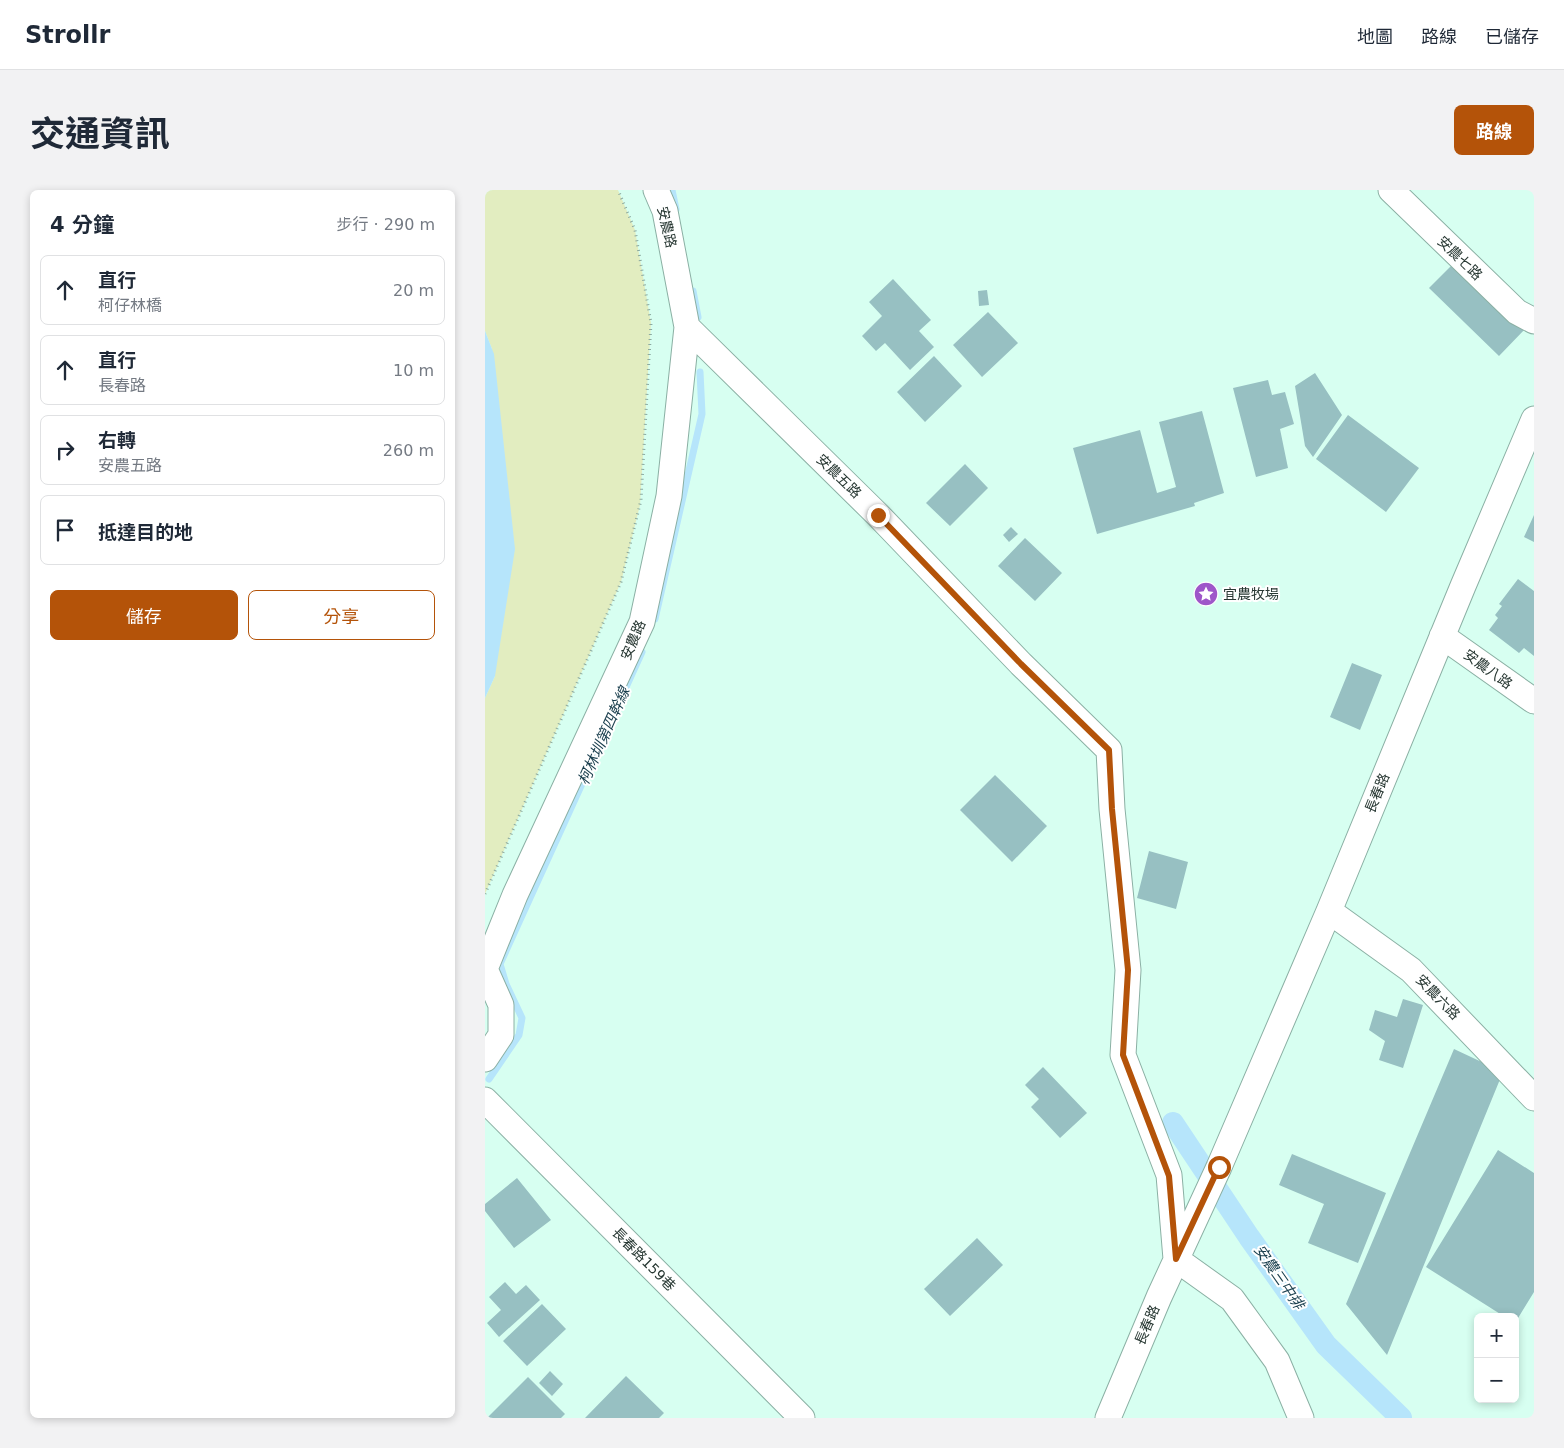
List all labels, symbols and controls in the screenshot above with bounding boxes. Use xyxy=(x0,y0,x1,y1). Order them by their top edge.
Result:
text: Strollr xyxy=(25,21,110,49)
text: 地圖 xyxy=(1357,26,1393,47)
text: 路線 xyxy=(1421,26,1457,47)
text: 已儲存 xyxy=(1485,26,1539,47)
button: 路線 xyxy=(1454,105,1534,155)
text: 交通資訊 xyxy=(30,114,170,154)
street label: 安農路 xyxy=(654,205,680,249)
text: 4 分鐘 xyxy=(50,213,114,237)
text: 步行 · 290 m xyxy=(337,215,435,234)
street label: 安農七路 xyxy=(1434,233,1486,283)
text: 直行 xyxy=(98,269,136,291)
icon: ahead xyxy=(51,276,79,304)
text: 20 m xyxy=(393,281,434,300)
text: 柯仔林橋 xyxy=(98,296,162,315)
text: 直行 xyxy=(98,349,136,371)
icon: ahead xyxy=(51,356,79,384)
text: 10 m xyxy=(393,361,434,380)
text: 長春路 xyxy=(98,376,146,395)
text: 右轉 xyxy=(98,429,136,451)
icon: right xyxy=(51,436,79,464)
text: 260 m xyxy=(383,441,434,460)
street label: 安農五路 xyxy=(813,451,865,501)
text: 安農五路 xyxy=(98,456,162,475)
route end xyxy=(867,504,890,527)
icon: arrive xyxy=(51,516,79,544)
text: 抵達目的地 xyxy=(98,521,193,543)
place icon: 宜農牧場 xyxy=(1193,581,1219,607)
place label: 宜農牧場 xyxy=(1223,586,1279,602)
button: 儲存 xyxy=(50,590,238,640)
button: 分享 xyxy=(248,590,435,640)
street label: 安農路 xyxy=(617,618,649,662)
street label: 安農八路 xyxy=(1461,646,1515,692)
water label: 柯林圳第四幹線 xyxy=(574,683,634,788)
street label: 長春路 xyxy=(1362,771,1392,815)
street label: 安農六路 xyxy=(1413,971,1463,1023)
route start xyxy=(1208,1156,1231,1179)
street label: 長春路159巷 xyxy=(609,1224,679,1294)
water label: 安農三中排 xyxy=(1250,1241,1309,1315)
street label: 長春路 xyxy=(1131,1303,1163,1347)
map controls xyxy=(1474,1313,1519,1403)
button: + xyxy=(1474,1313,1519,1358)
button: − xyxy=(1474,1358,1519,1403)

